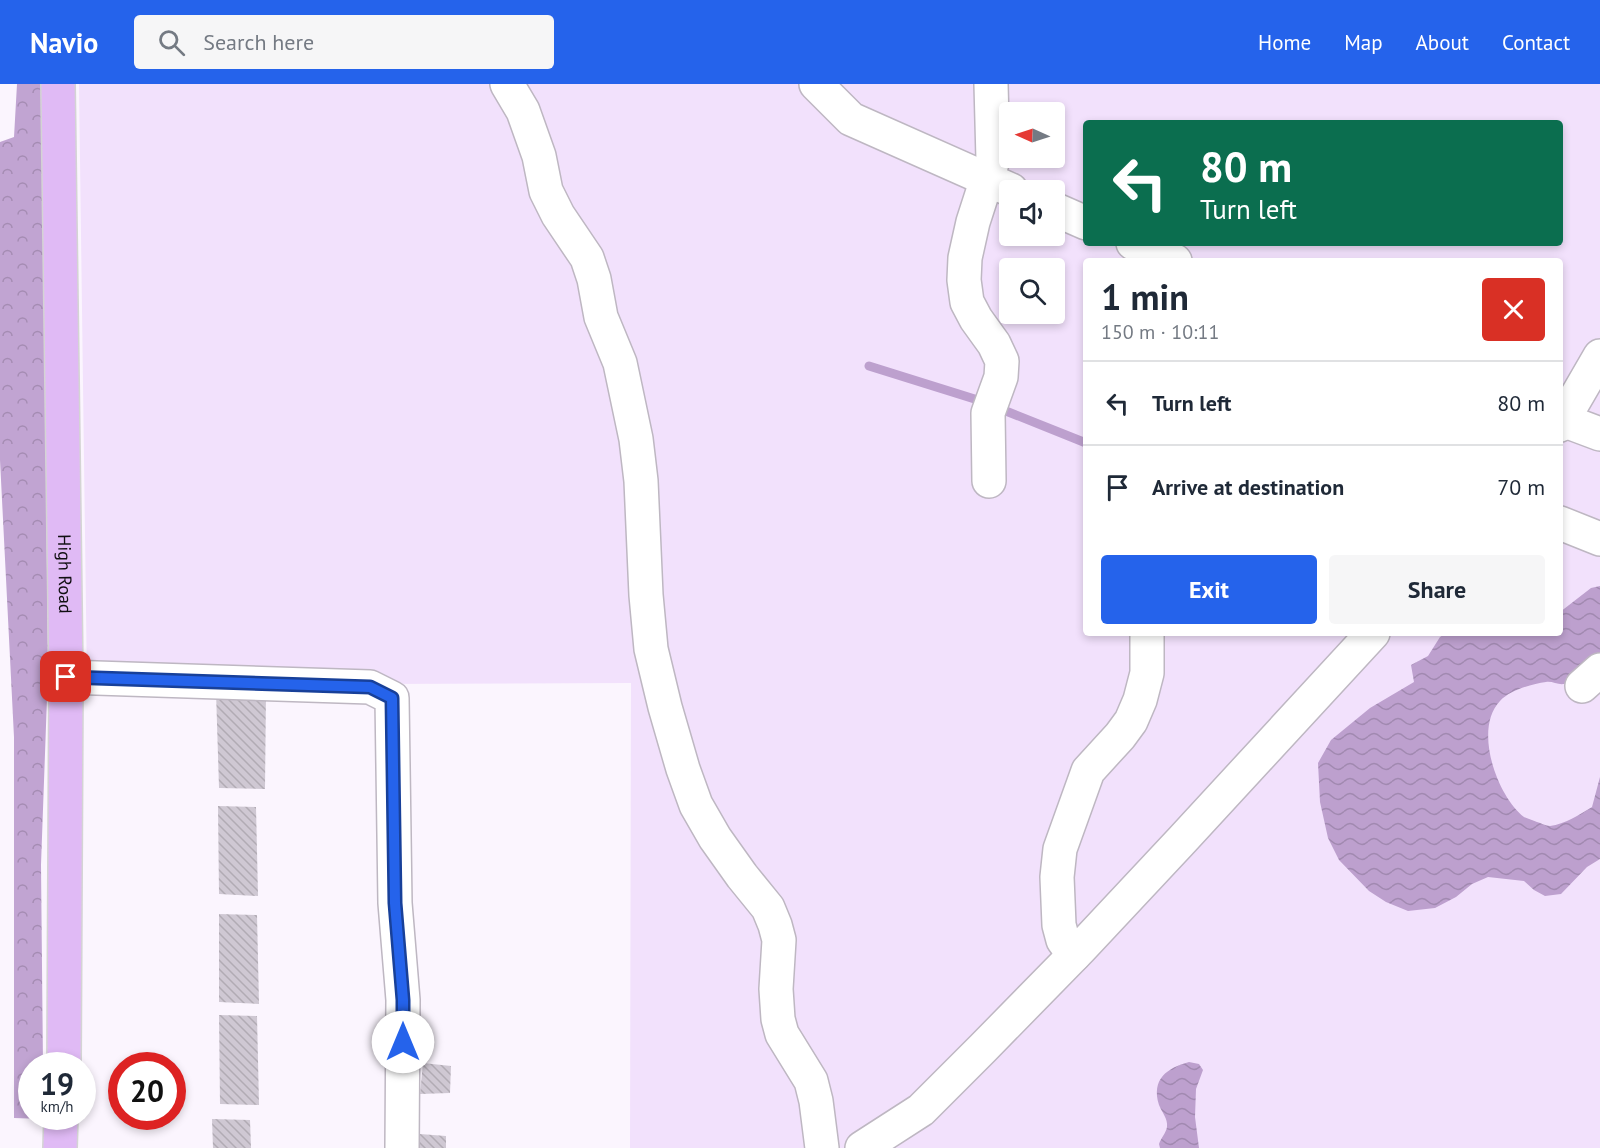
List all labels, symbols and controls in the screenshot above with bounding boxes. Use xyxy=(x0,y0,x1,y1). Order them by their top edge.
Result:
search box xyxy=(134,15,554,69)
text: Navio xyxy=(30,24,98,61)
icon: search xyxy=(155,26,188,59)
text: Search here xyxy=(203,28,314,56)
text: Home xyxy=(1258,29,1311,56)
text: Map xyxy=(1344,29,1383,56)
text: About xyxy=(1416,29,1469,56)
text: Contact xyxy=(1502,29,1570,56)
north arrow xyxy=(999,102,1065,168)
map controls xyxy=(999,102,1065,324)
text: 80 m xyxy=(1200,139,1292,194)
icon: left xyxy=(1101,144,1179,222)
button: sound xyxy=(999,180,1065,246)
text: Turn left xyxy=(1200,192,1297,226)
button: search xyxy=(999,258,1065,324)
text: 1 min xyxy=(1101,273,1189,320)
button: close xyxy=(1482,278,1545,341)
text: 150 m · 10:11 xyxy=(1101,319,1219,345)
icon: left xyxy=(1101,387,1134,420)
text: Turn left xyxy=(1152,389,1232,417)
text: 80 m xyxy=(1497,389,1545,417)
icon: arrive xyxy=(1101,471,1134,504)
text: Arrive at destination xyxy=(1152,473,1344,501)
text: 70 m xyxy=(1497,473,1545,501)
street label: High Road xyxy=(53,534,77,614)
button: Exit xyxy=(1101,555,1317,624)
button: Share xyxy=(1329,555,1545,624)
pin xyxy=(40,651,91,702)
icon: arrive xyxy=(49,660,82,693)
position arrow xyxy=(371,1010,435,1074)
speed limit sign: 20 xyxy=(108,1052,186,1130)
text: 19 xyxy=(40,1064,74,1103)
text: km/h xyxy=(41,1097,73,1116)

